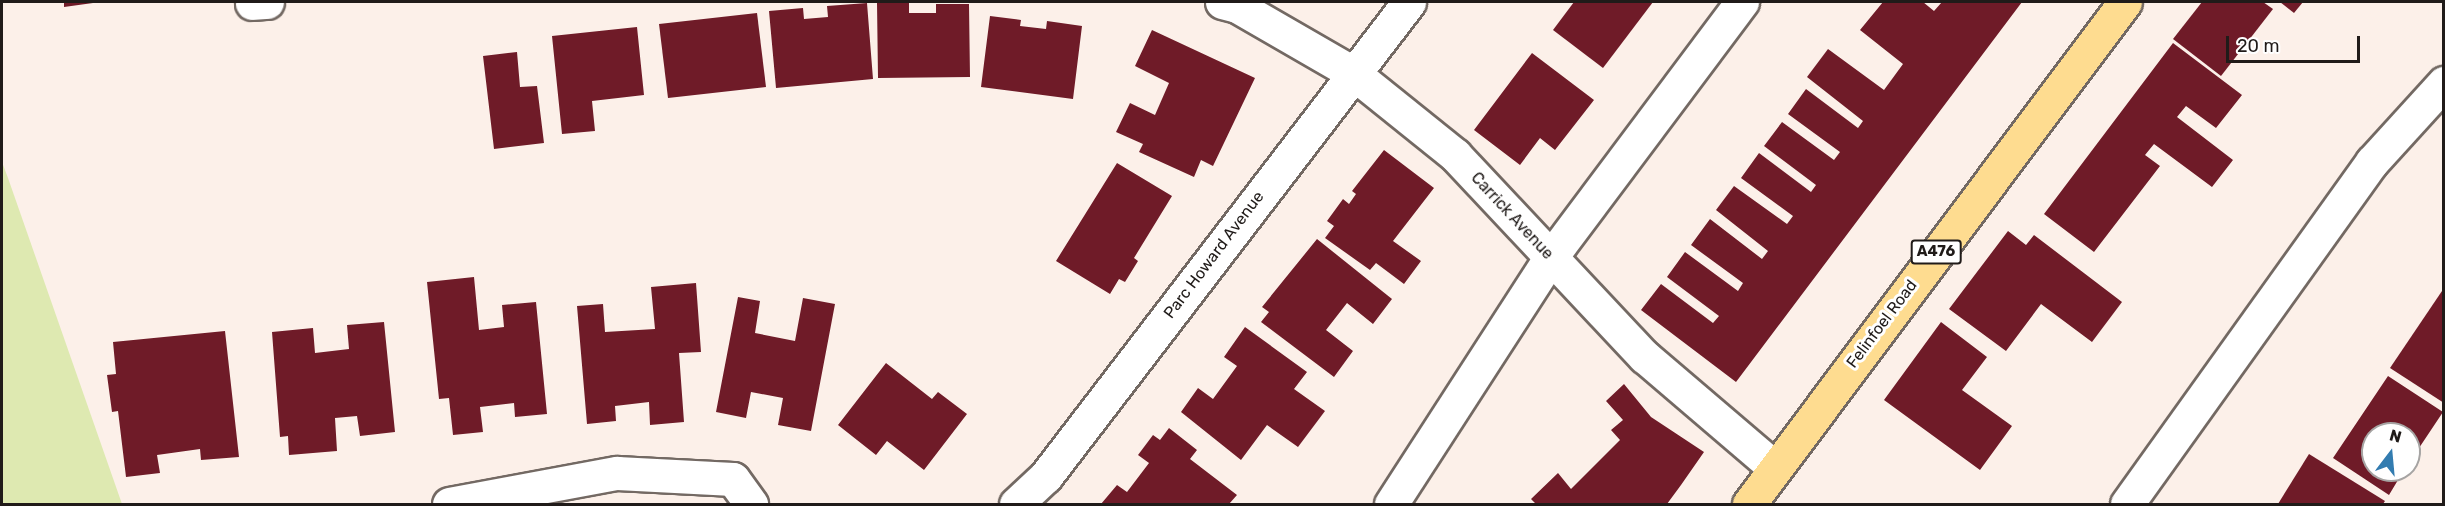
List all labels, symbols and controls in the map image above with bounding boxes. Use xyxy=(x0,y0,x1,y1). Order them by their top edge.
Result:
scale bar xyxy=(2229,24,2362,62)
text: 20 m xyxy=(2237,35,2279,57)
street label: Carrick Avenue xyxy=(1467,168,1557,264)
street label: Parc Howard Avenue xyxy=(1160,187,1268,323)
road number: A476 xyxy=(1910,240,1962,264)
street label: Felinfoel Road xyxy=(1843,276,1921,372)
north arrow xyxy=(2361,422,2421,482)
text: N xyxy=(2387,425,2404,447)

